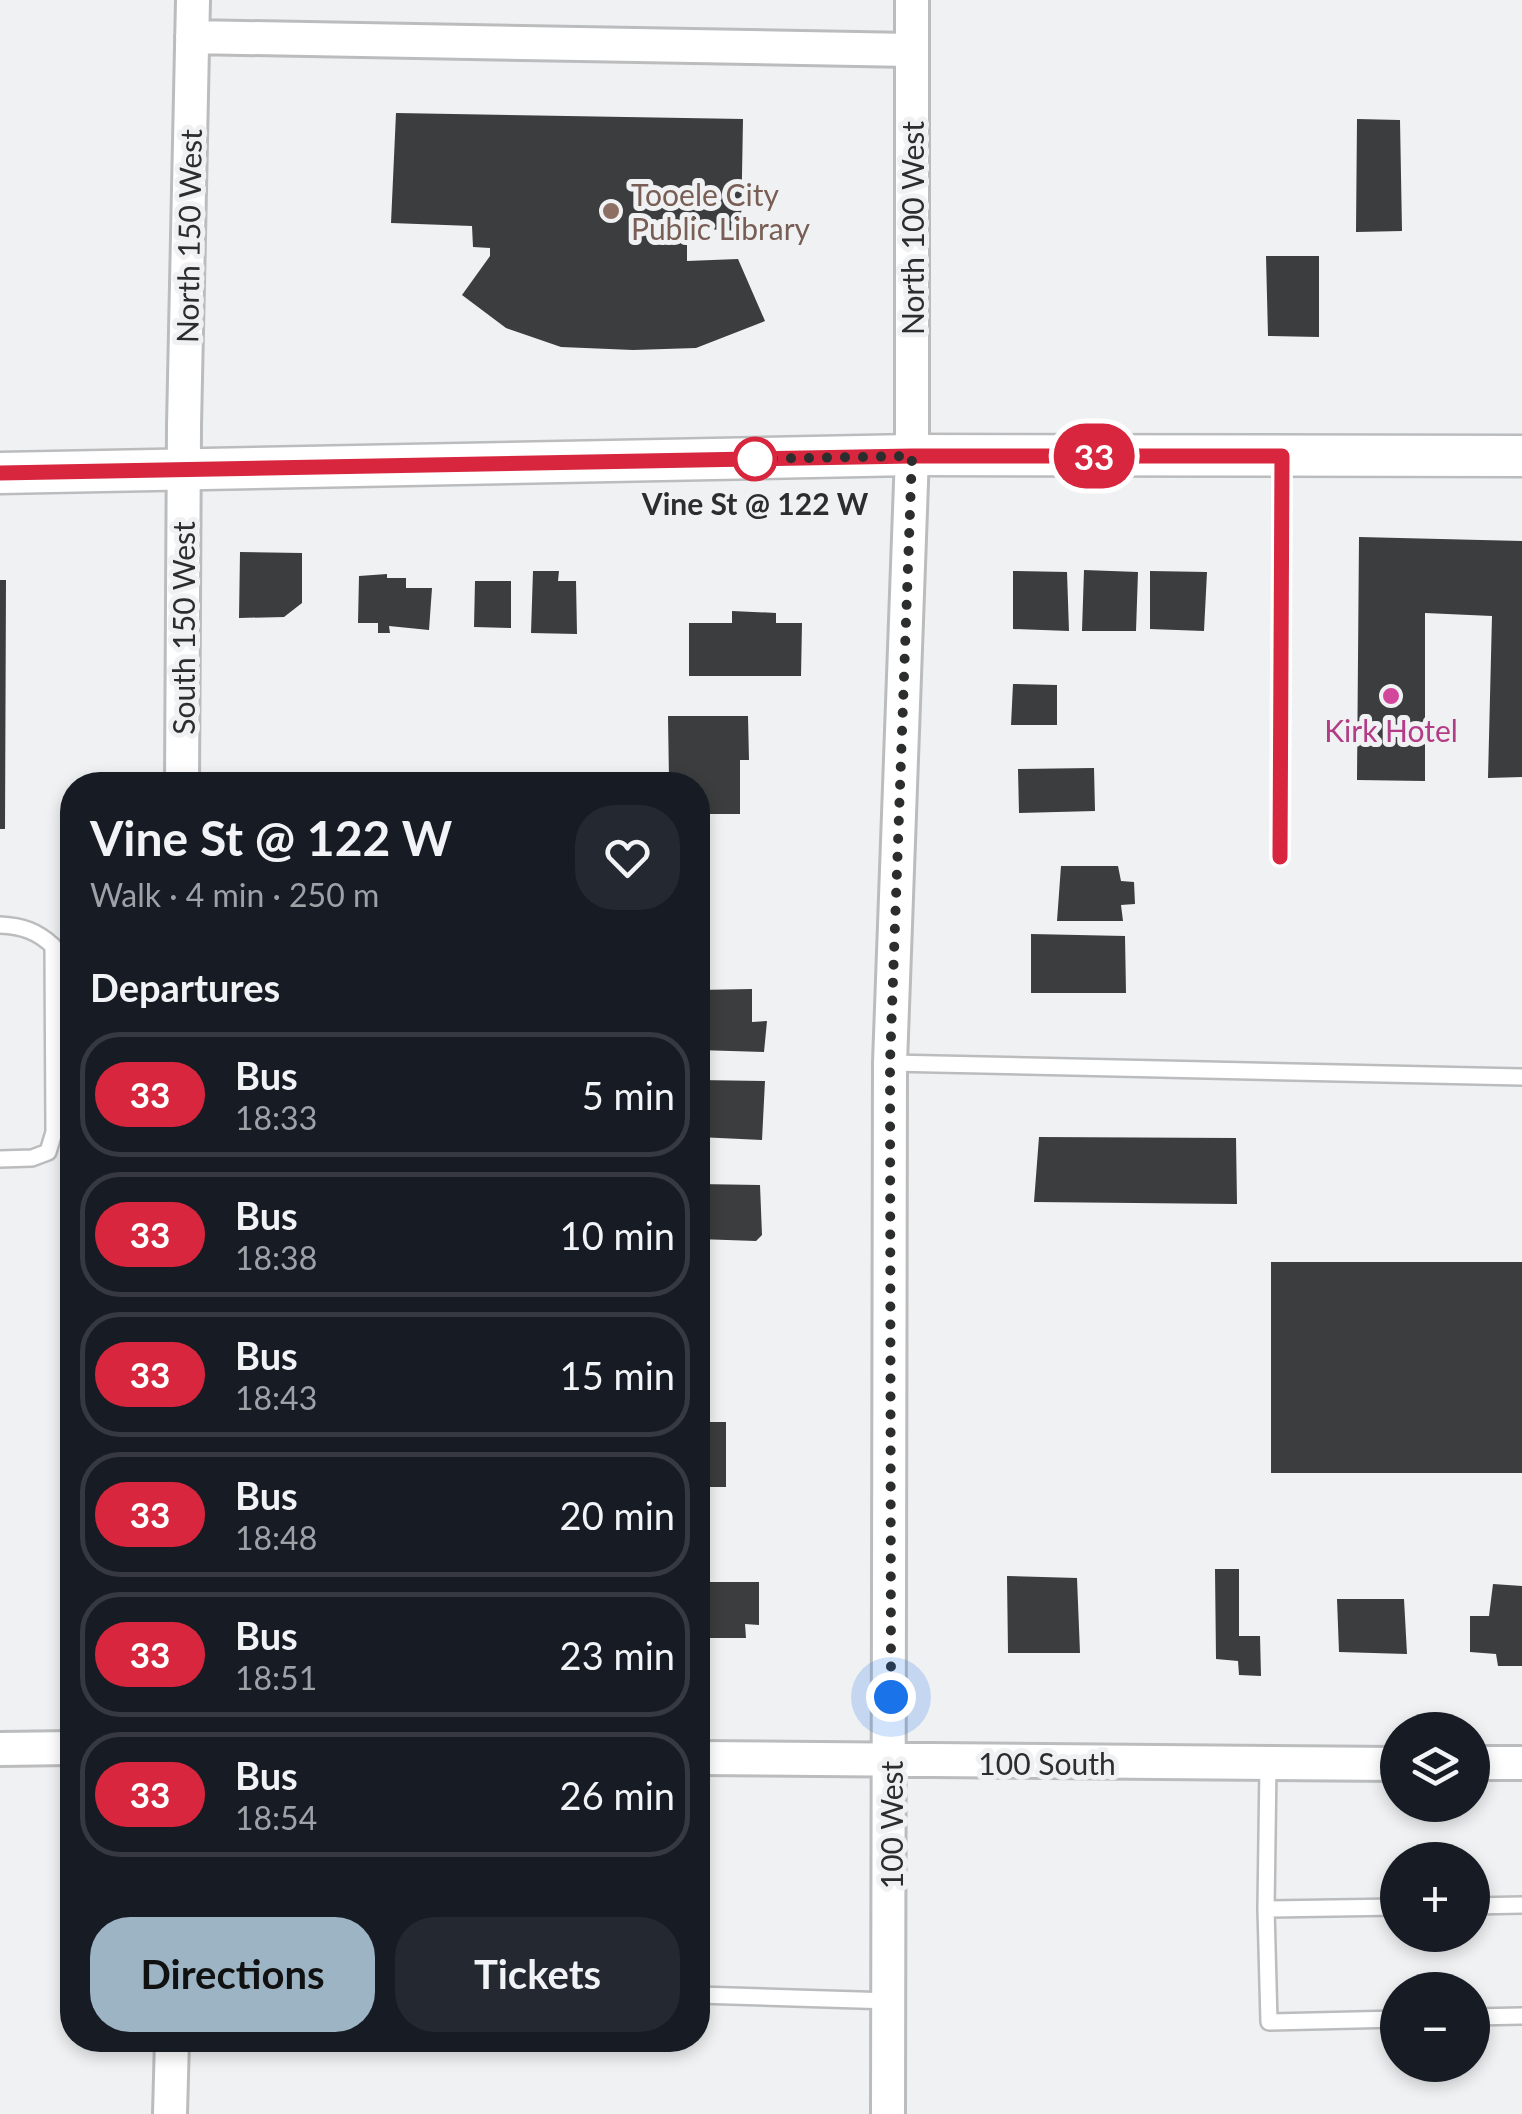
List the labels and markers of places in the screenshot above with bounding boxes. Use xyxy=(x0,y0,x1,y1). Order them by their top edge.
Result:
place label: Tooele City Public Library xyxy=(631,176,811,246)
marker: Tooele City Public Library xyxy=(600,200,622,222)
marker: Vine St @ 122 W xyxy=(734,438,776,480)
place label: Vine St @ 122 W xyxy=(641,485,869,521)
marker: Kirk Hotel xyxy=(1380,685,1402,707)
place label: Kirk Hotel xyxy=(1324,712,1458,748)

